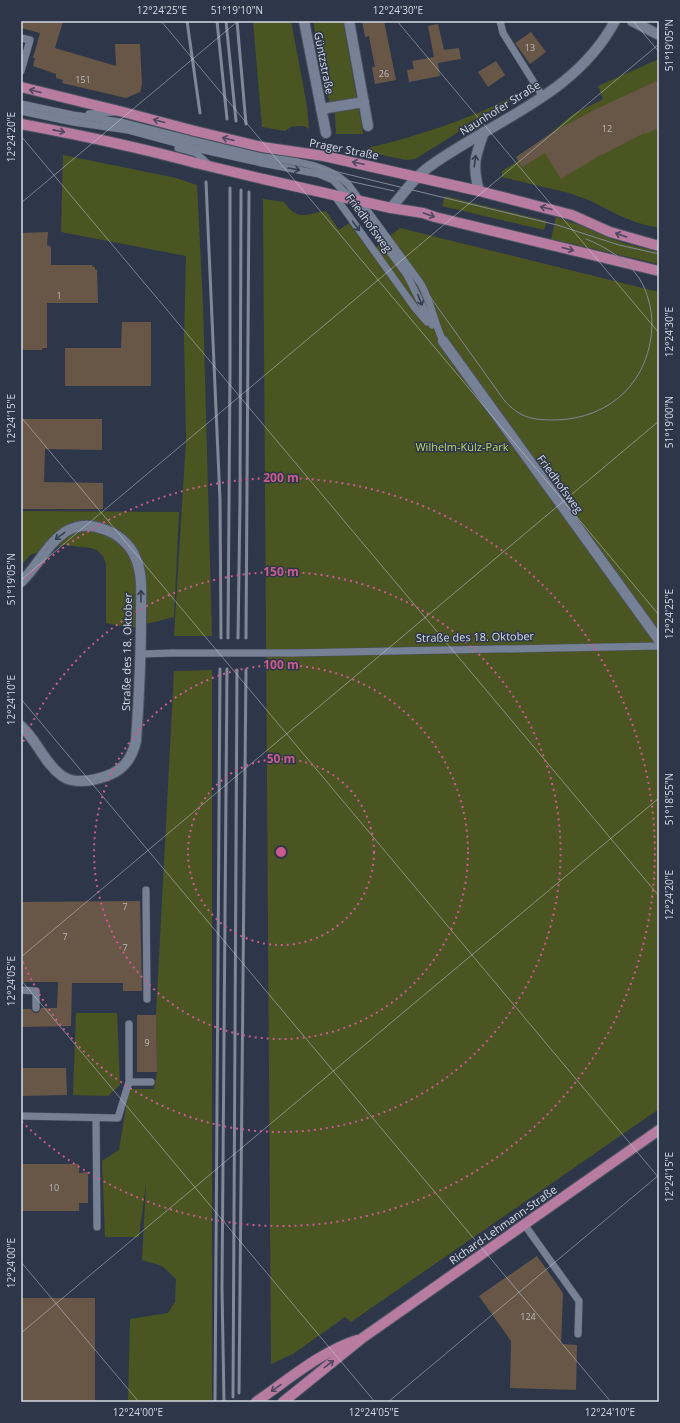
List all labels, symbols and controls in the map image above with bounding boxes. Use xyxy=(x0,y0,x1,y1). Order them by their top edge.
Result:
text: 12°24'25"E xyxy=(137,3,187,17)
text: 51°19'10"N xyxy=(211,3,263,17)
text: 12°24'30"E xyxy=(373,3,423,17)
text: 51°19'05"N xyxy=(662,19,676,71)
street label: Güntzstraße xyxy=(311,30,338,95)
house number: 13 xyxy=(525,41,535,54)
house number: 26 xyxy=(379,67,389,80)
house number: 151 xyxy=(75,73,91,86)
street label: Naunhofer Straße xyxy=(457,77,543,138)
one-way arrow xyxy=(29,86,42,94)
text: 12°24'20"E xyxy=(4,112,18,162)
one-way arrow xyxy=(153,117,166,125)
house number: 12 xyxy=(602,122,612,135)
one-way arrow xyxy=(52,128,65,136)
street label: Prager Straße xyxy=(308,134,380,163)
one-way arrow xyxy=(222,135,235,143)
one-way arrow xyxy=(471,155,479,168)
one-way arrow xyxy=(352,159,365,167)
one-way arrow xyxy=(287,165,300,173)
street label: Friedhofsweg xyxy=(343,190,396,255)
one-way arrow xyxy=(540,204,553,212)
one-way arrow xyxy=(422,212,435,219)
one-way arrow xyxy=(352,221,360,232)
one-way arrow xyxy=(616,231,628,239)
one-way arrow xyxy=(561,246,574,253)
house number: 1 xyxy=(56,289,62,302)
one-way arrow xyxy=(417,294,424,306)
text: 12°24'30"E xyxy=(662,307,676,357)
text: 12°24'15"E xyxy=(4,394,18,444)
text: 51°19'00"N xyxy=(662,396,676,448)
park label: Wilhelm-Külz-Park xyxy=(415,439,509,454)
street label: Friedhofsweg xyxy=(534,451,587,516)
text: 200 m xyxy=(263,469,299,486)
one-way arrow xyxy=(54,532,65,540)
text: 51°19'05"N xyxy=(4,553,18,605)
text: 150 m xyxy=(263,563,299,580)
text: 12°24'25"E xyxy=(662,589,676,639)
one-way arrow xyxy=(137,590,145,603)
street label: Straße des 18. Oktober xyxy=(118,592,135,711)
street label: Straße des 18. Oktober xyxy=(416,628,535,645)
text: 100 m xyxy=(263,656,299,673)
text: 12°24'10"E xyxy=(4,675,18,725)
text: 50 m xyxy=(267,750,295,767)
text: 51°18'55"N xyxy=(662,773,676,825)
centre of rings xyxy=(274,845,288,859)
text: 12°24'20"E xyxy=(662,870,676,920)
house number: 7 xyxy=(122,900,128,913)
house number: 7 xyxy=(62,930,68,943)
house number: 7 xyxy=(122,941,128,954)
text: 12°24'05"E xyxy=(4,956,18,1006)
house number: 9 xyxy=(144,1036,150,1049)
text: 12°24'15"E xyxy=(662,1152,676,1202)
house number: 10 xyxy=(49,1181,59,1194)
street label: Richard-Lehmann-Straße xyxy=(446,1182,559,1267)
text: 12°24'00"E xyxy=(4,1238,18,1288)
house number: 124 xyxy=(520,1310,536,1323)
one-way arrow xyxy=(323,1360,334,1369)
one-way arrow xyxy=(271,1384,282,1392)
text: 12°24'00"E xyxy=(113,1405,163,1419)
text: 12°24'05"E xyxy=(349,1405,399,1419)
text: 12°24'10"E xyxy=(585,1405,635,1419)

